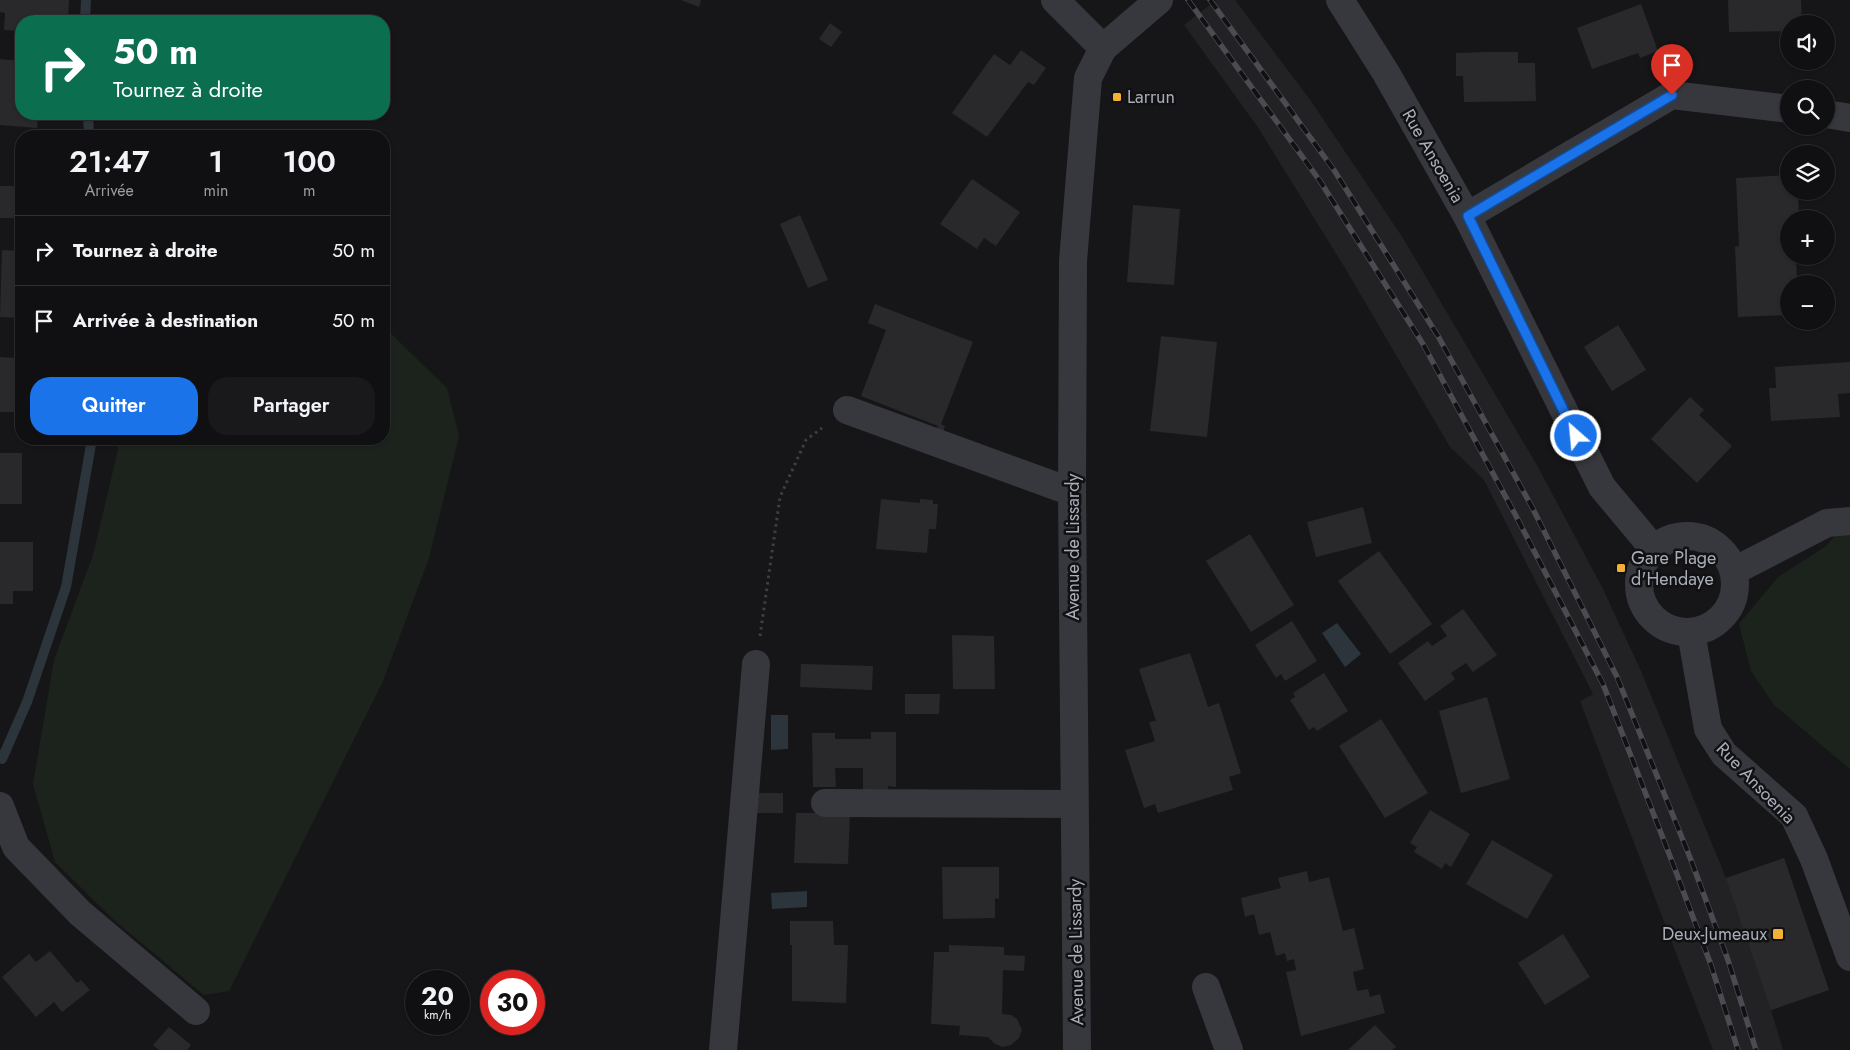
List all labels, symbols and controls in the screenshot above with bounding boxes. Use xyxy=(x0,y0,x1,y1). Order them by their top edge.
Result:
map controls xyxy=(1780,15,1835,330)
button: sound xyxy=(1780,15,1835,70)
text: 50 m xyxy=(113,27,198,77)
icon: right xyxy=(30,35,95,100)
pin xyxy=(1651,44,1693,95)
icon: arrive xyxy=(1658,51,1686,79)
text: Tournez à droite xyxy=(113,73,263,105)
button: search xyxy=(1780,80,1835,135)
place label: Larrun xyxy=(1127,84,1175,110)
marker: Larrun xyxy=(1111,91,1123,103)
street label: Rue Ansoenia xyxy=(1396,104,1470,208)
text: 21:47 xyxy=(69,140,149,183)
text: 1 xyxy=(209,140,223,183)
text: 100 xyxy=(283,140,336,183)
button: layers xyxy=(1780,145,1835,200)
text: Arrivée xyxy=(85,179,134,202)
text: min xyxy=(203,179,228,202)
text: m xyxy=(303,179,315,202)
button: + xyxy=(1780,210,1835,265)
icon: right xyxy=(30,237,58,265)
text: Tournez à droite xyxy=(73,237,218,264)
text: 50 m xyxy=(332,237,375,264)
button: − xyxy=(1780,275,1835,330)
icon: arrive xyxy=(30,307,58,335)
text: Arrivée à destination xyxy=(73,307,258,334)
text: 50 m xyxy=(332,307,375,334)
button: Quitter xyxy=(30,377,198,435)
button: Partager xyxy=(208,377,375,435)
position arrow xyxy=(1549,409,1601,461)
street label: Avenue de Lissardy xyxy=(1060,474,1086,620)
place label: Gare Plage d'Hendaye xyxy=(1631,545,1716,592)
marker: Gare Plage d'Hendaye xyxy=(1615,562,1627,574)
street label: Rue Ansoenia xyxy=(1710,736,1802,830)
street label: Avenue de Lissardy xyxy=(1062,878,1090,1026)
place label: Deux-Jumeaux xyxy=(1662,921,1767,947)
marker: Deux-Jumeaux xyxy=(1771,927,1785,941)
speed limit sign: 30 xyxy=(480,970,545,1035)
text: 20 xyxy=(421,978,454,1014)
text: km/h xyxy=(424,1006,451,1024)

